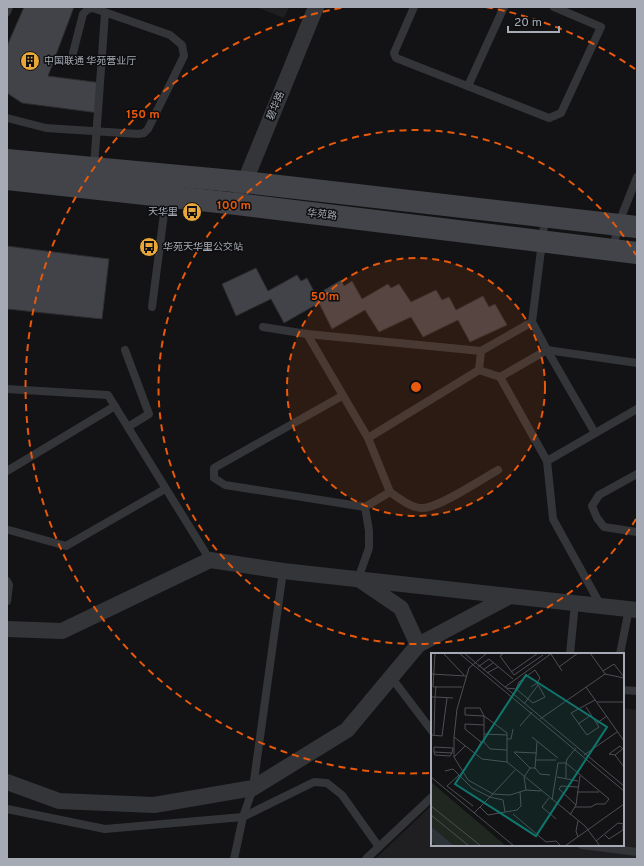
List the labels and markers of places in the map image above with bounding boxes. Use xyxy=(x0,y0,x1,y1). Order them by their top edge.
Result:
building icon: 中国联通 华苑营业厅 xyxy=(19,50,41,72)
place label: 中国联通 华苑营业厅 xyxy=(44,55,136,68)
bus stop icon: 天华里 xyxy=(181,201,203,223)
place label: 天华里 xyxy=(148,206,178,219)
bus stop icon: 华苑天华里公交站 xyxy=(138,236,160,258)
place label: 华苑天华里公交站 xyxy=(163,241,243,254)
centre of rings xyxy=(409,380,423,394)

